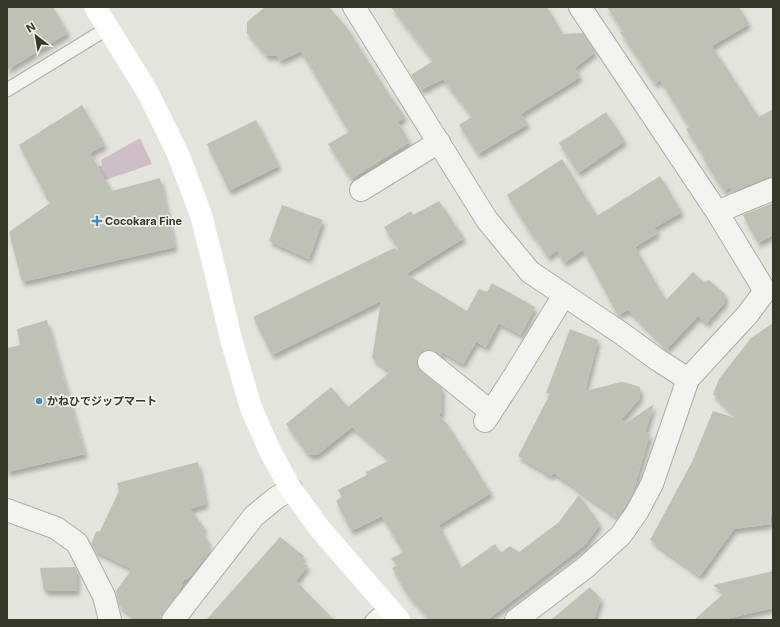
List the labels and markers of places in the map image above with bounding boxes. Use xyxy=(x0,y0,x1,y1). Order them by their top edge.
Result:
place label: Cocokara Fine xyxy=(105,214,182,228)
marker: Cocokara Fine xyxy=(92,216,102,226)
place label: かねひでジップマート xyxy=(47,394,157,408)
marker: かねひでジップマート xyxy=(34,396,44,406)

